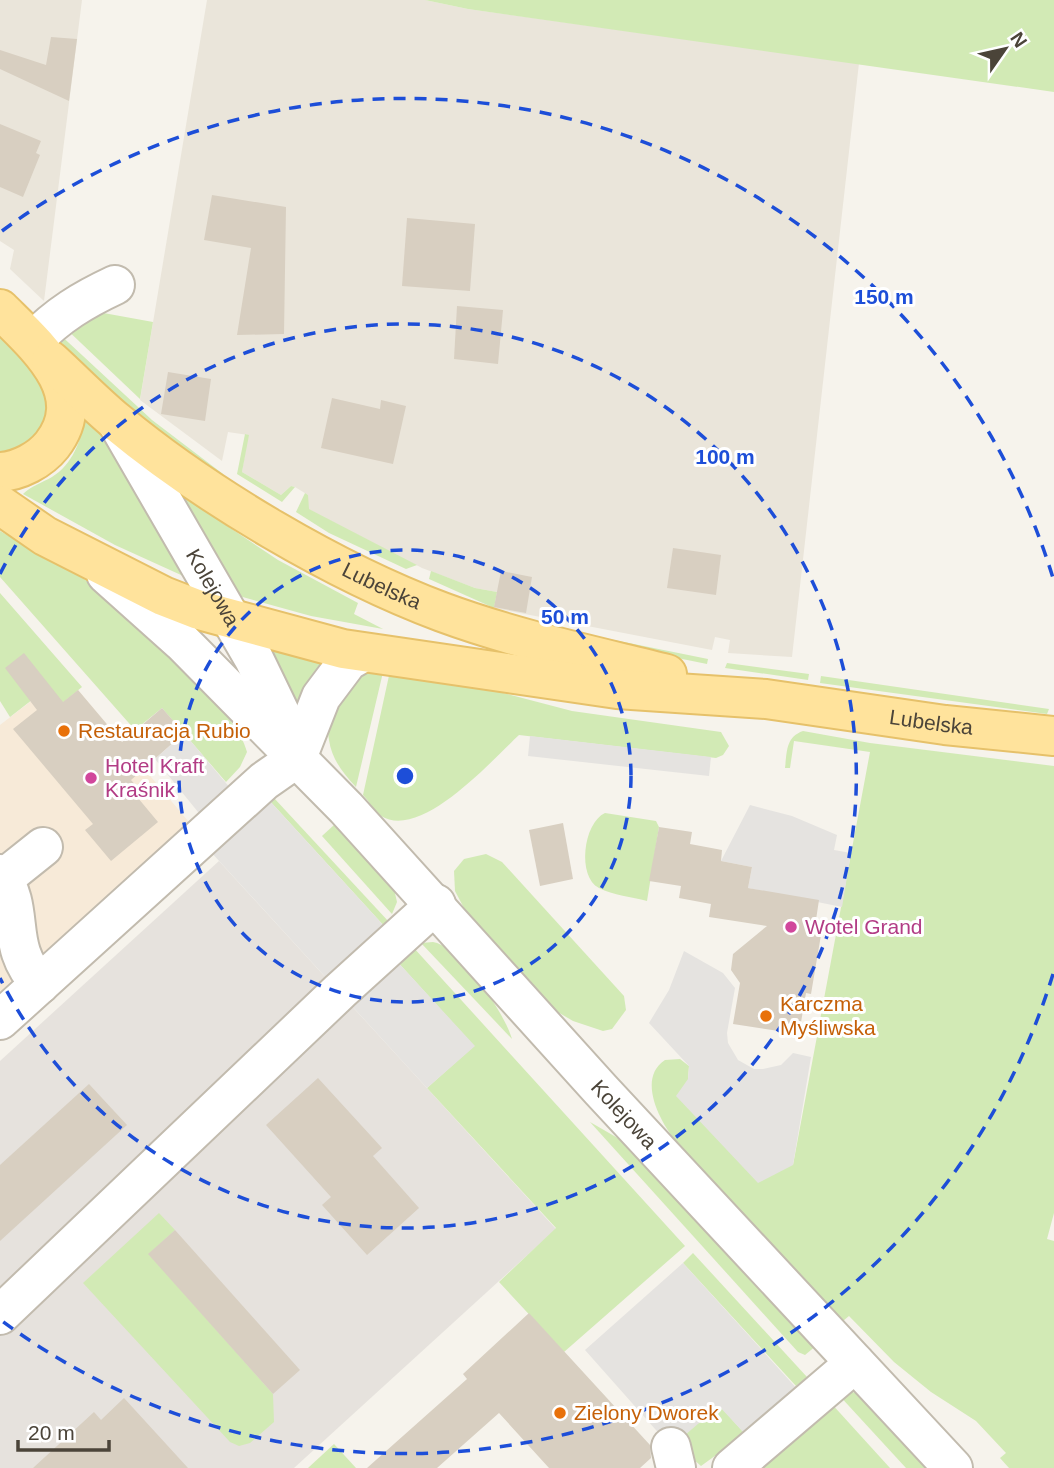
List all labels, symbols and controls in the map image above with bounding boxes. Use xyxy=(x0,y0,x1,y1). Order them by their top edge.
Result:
north arrow xyxy=(970,14,1040,84)
text: N xyxy=(1006,28,1031,51)
text: 150 m xyxy=(854,285,914,308)
text: 100 m xyxy=(695,445,755,468)
street label: Kolejowa xyxy=(182,545,245,630)
street label: Lubelska xyxy=(339,558,425,614)
text: 50 m xyxy=(541,605,589,628)
street label: Lubelska xyxy=(888,705,974,739)
place label: Restauracja Rubio xyxy=(78,719,251,742)
marker: Restauracja Rubio xyxy=(56,723,72,739)
place label: Hotel Kraft Kraśnik xyxy=(105,754,204,801)
centre of rings xyxy=(393,764,417,788)
marker: Hotel Kraft Kraśnik xyxy=(83,770,99,786)
place label: Wotel Grand xyxy=(805,915,923,938)
marker: Wotel Grand xyxy=(783,919,799,935)
place label: Karczma Myśliwska xyxy=(780,992,876,1039)
marker: Karczma Myśliwska xyxy=(758,1008,774,1024)
street label: Kolejowa xyxy=(587,1075,662,1153)
place label: Zielony Dworek xyxy=(574,1401,719,1424)
marker: Zielony Dworek xyxy=(552,1405,568,1421)
scale bar xyxy=(18,1408,108,1452)
text: 20 m xyxy=(28,1421,75,1444)

